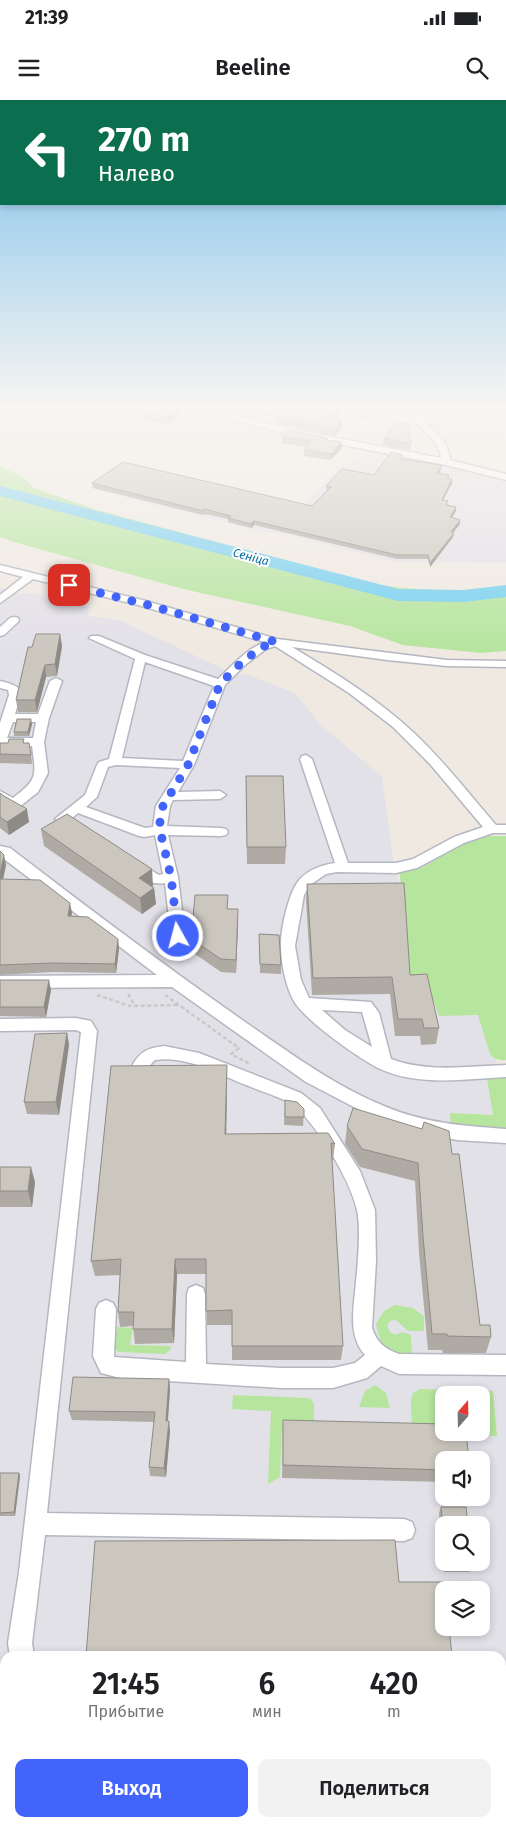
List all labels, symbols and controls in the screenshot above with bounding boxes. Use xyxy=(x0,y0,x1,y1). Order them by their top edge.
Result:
text: 21:39 xyxy=(25,6,68,29)
icon: menu xyxy=(15,54,43,82)
text: Beeline xyxy=(215,54,291,81)
icon: search xyxy=(463,54,491,82)
text: 270 m xyxy=(98,118,190,160)
icon: left xyxy=(15,120,80,185)
text: Налево xyxy=(98,160,175,187)
water label: Сеніца xyxy=(231,545,271,569)
pin xyxy=(48,564,90,606)
icon: arrive xyxy=(55,571,83,599)
position arrow xyxy=(151,909,203,961)
north arrow xyxy=(435,1386,490,1441)
map controls xyxy=(435,1386,490,1636)
button: sound xyxy=(435,1451,490,1506)
button: search xyxy=(435,1516,490,1571)
button: layers xyxy=(435,1581,490,1636)
text: 21:45 xyxy=(92,1666,160,1702)
text: 6 xyxy=(258,1666,275,1702)
text: 420 xyxy=(369,1666,418,1702)
text: Прибытие xyxy=(88,1702,164,1721)
text: мин xyxy=(252,1702,282,1721)
text: m xyxy=(387,1702,401,1721)
button: Выход xyxy=(15,1759,248,1817)
button: Поделиться xyxy=(258,1759,491,1817)

